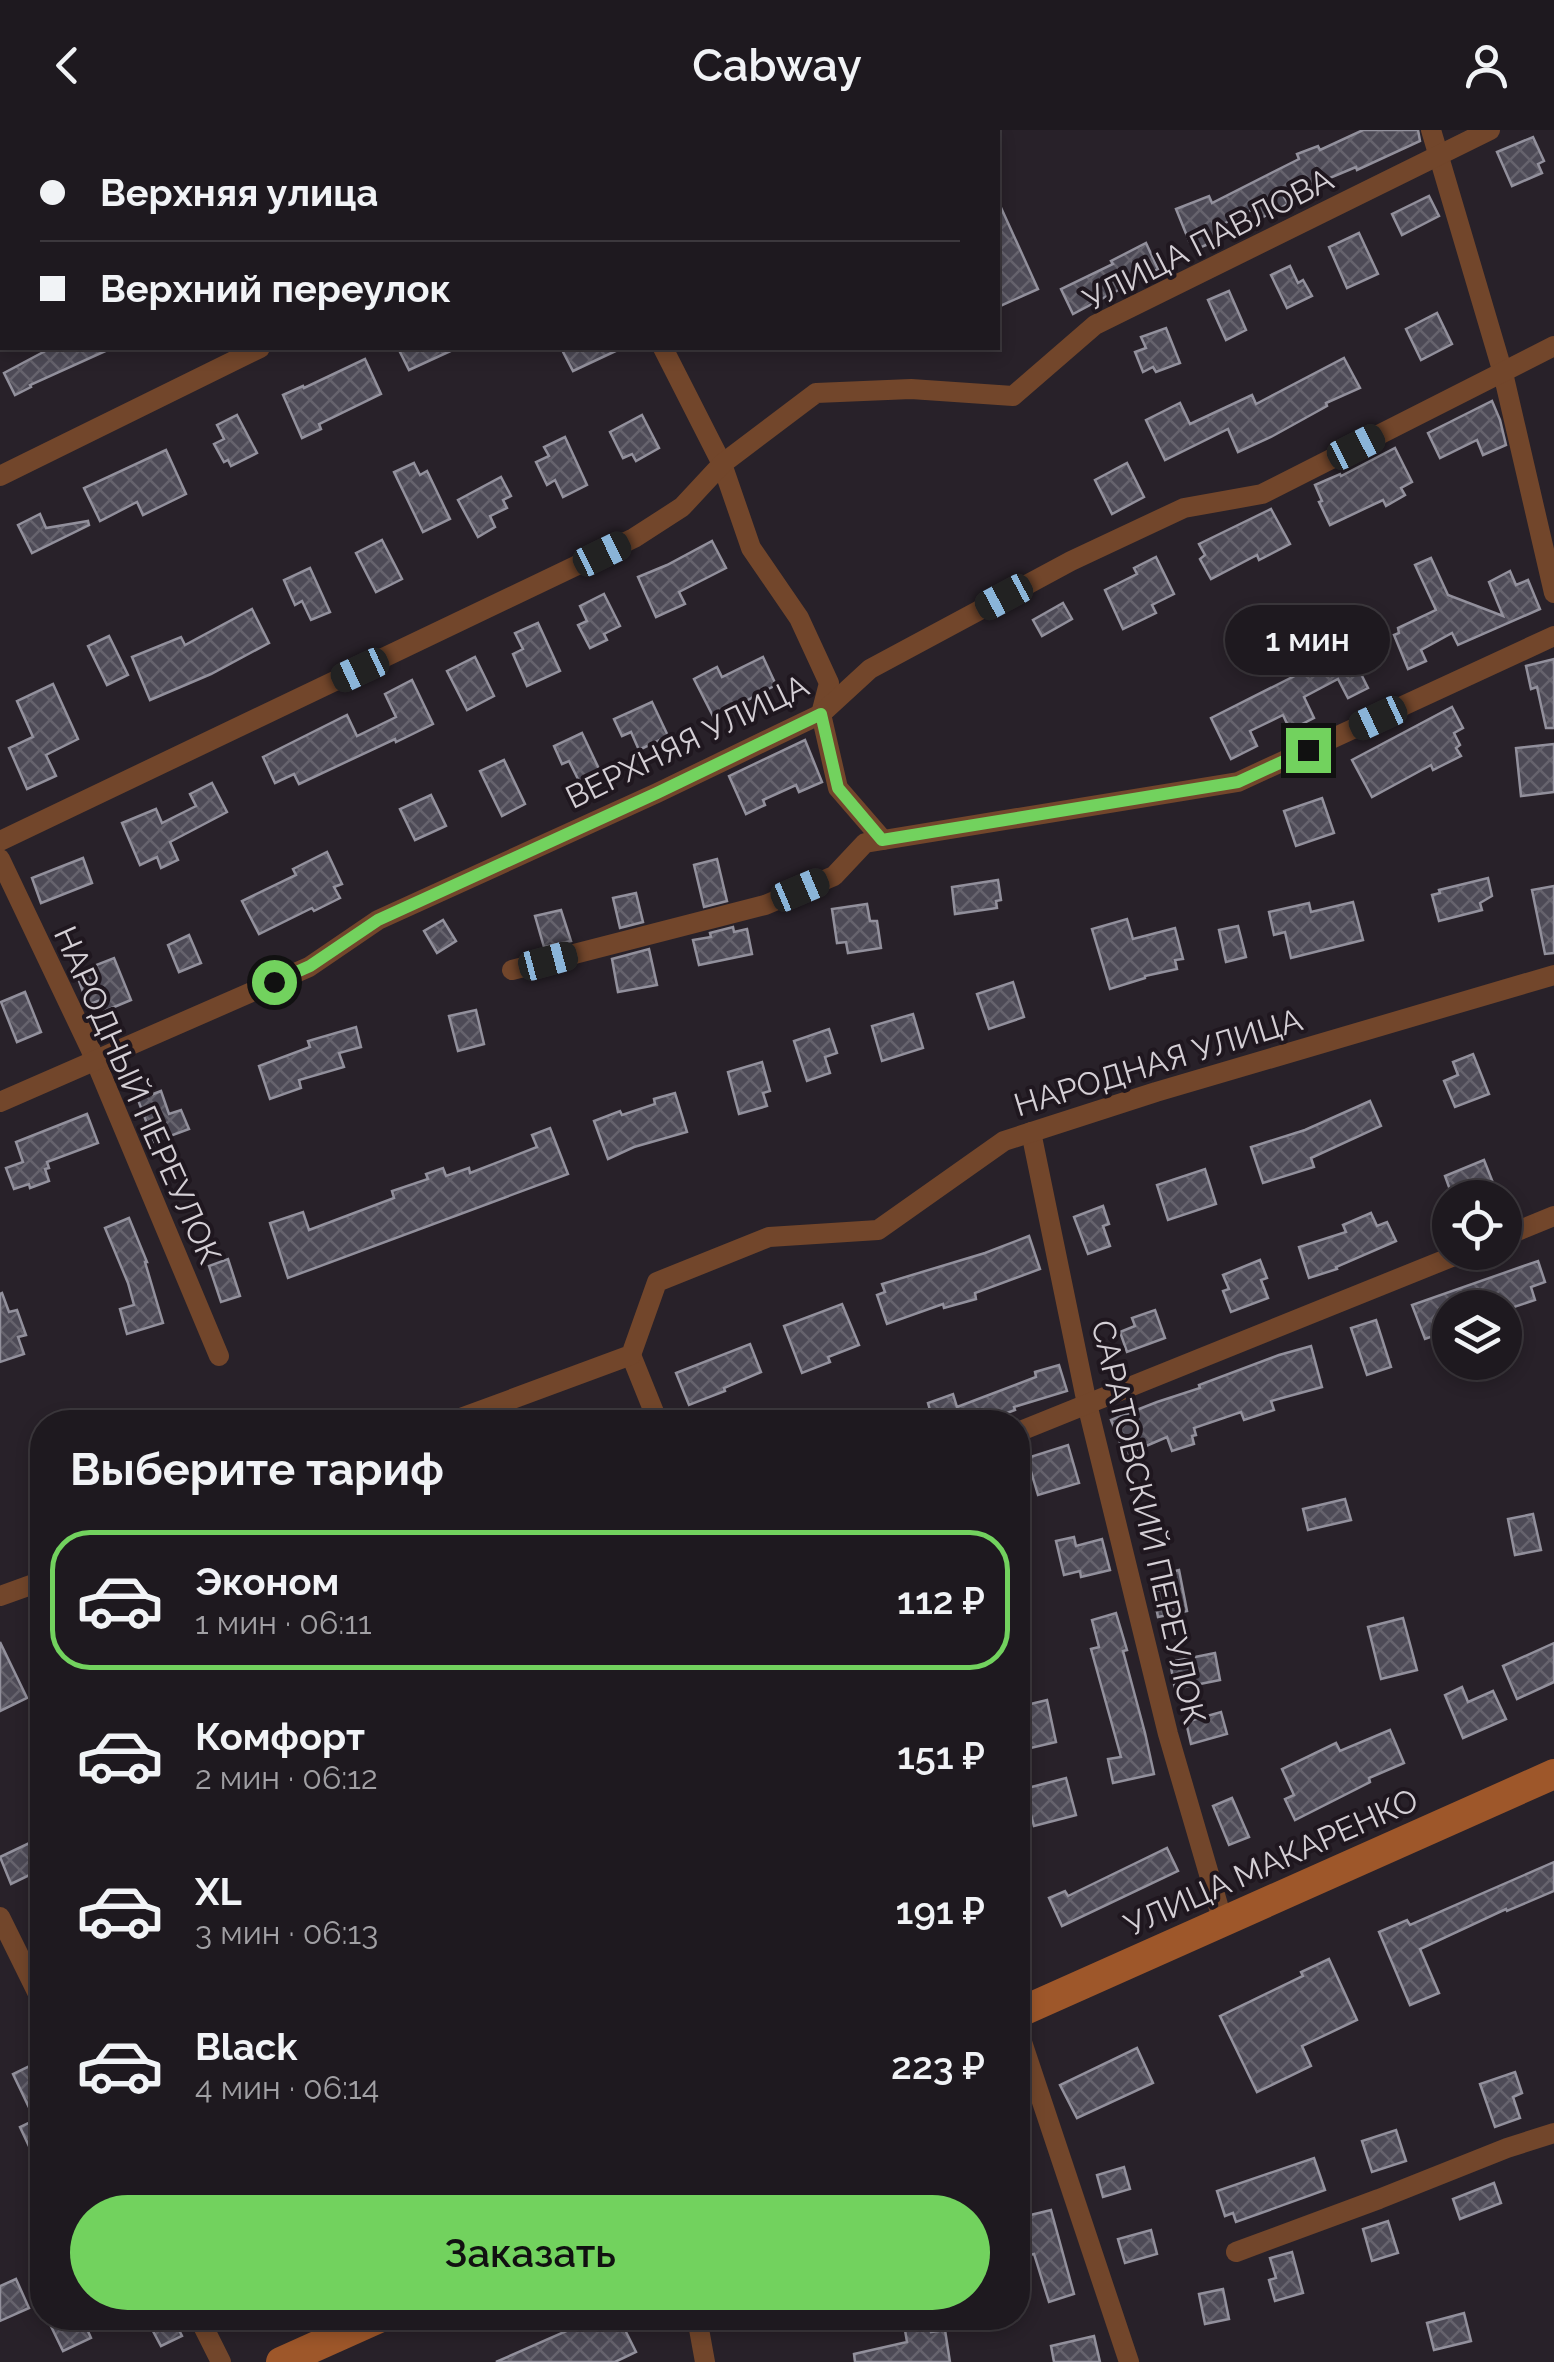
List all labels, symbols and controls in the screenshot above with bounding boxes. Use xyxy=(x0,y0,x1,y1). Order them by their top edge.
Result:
icon: back xyxy=(40,38,95,93)
icon: person xyxy=(1459,38,1514,93)
text: Cabway xyxy=(692,39,862,92)
street label: УЛИЦА ПАВЛОВА xyxy=(1077,160,1339,318)
text: Верхняя улица xyxy=(100,170,378,215)
text: Верхний переулок xyxy=(100,266,451,311)
car xyxy=(1322,420,1390,474)
car xyxy=(568,527,636,581)
car xyxy=(970,570,1038,624)
callout: 1 мин xyxy=(1226,605,1390,675)
text: 1 мин xyxy=(1265,621,1350,658)
car xyxy=(326,644,394,696)
street label: ВЕРХНЯЯ УЛИЦА xyxy=(560,666,815,816)
car xyxy=(1344,692,1412,744)
route end xyxy=(1286,728,1331,773)
car xyxy=(767,864,833,916)
street label: НАРОДНЫЙ ПЕРЕУЛОК xyxy=(47,921,229,1269)
car xyxy=(515,939,581,983)
route start xyxy=(252,960,297,1005)
street label: НАРОДНАЯ УЛИЦА xyxy=(1009,1000,1307,1123)
map controls xyxy=(1432,1180,1522,1380)
button: locate xyxy=(1432,1180,1522,1270)
button: layers xyxy=(1432,1290,1522,1380)
street label: САРАТОВСКИЙ ПЕРЕУЛОК xyxy=(1084,1317,1214,1727)
text: Выберите тариф xyxy=(70,1443,444,1496)
icon: car xyxy=(75,1555,165,1645)
text: Эконом xyxy=(195,1559,339,1604)
text: 112 ₽ xyxy=(897,1578,985,1623)
text: 1 мин · 06:11 xyxy=(195,1604,372,1641)
icon: car xyxy=(75,1710,165,1800)
text: Комфорт xyxy=(195,1714,365,1759)
text: 151 ₽ xyxy=(897,1733,985,1778)
text: 2 мин · 06:12 xyxy=(195,1759,378,1796)
street label: УЛИЦА МАКАРЕНКО xyxy=(1119,1781,1423,1943)
icon: car xyxy=(75,1865,165,1955)
text: XL xyxy=(195,1869,242,1914)
text: 191 ₽ xyxy=(896,1888,985,1933)
text: 3 мин · 06:13 xyxy=(195,1914,378,1951)
icon: car xyxy=(75,2020,165,2110)
text: Black xyxy=(195,2024,297,2069)
text: 223 ₽ xyxy=(891,2043,985,2088)
text: 4 мин · 06:14 xyxy=(195,2069,379,2106)
button: Заказать xyxy=(70,2195,990,2310)

